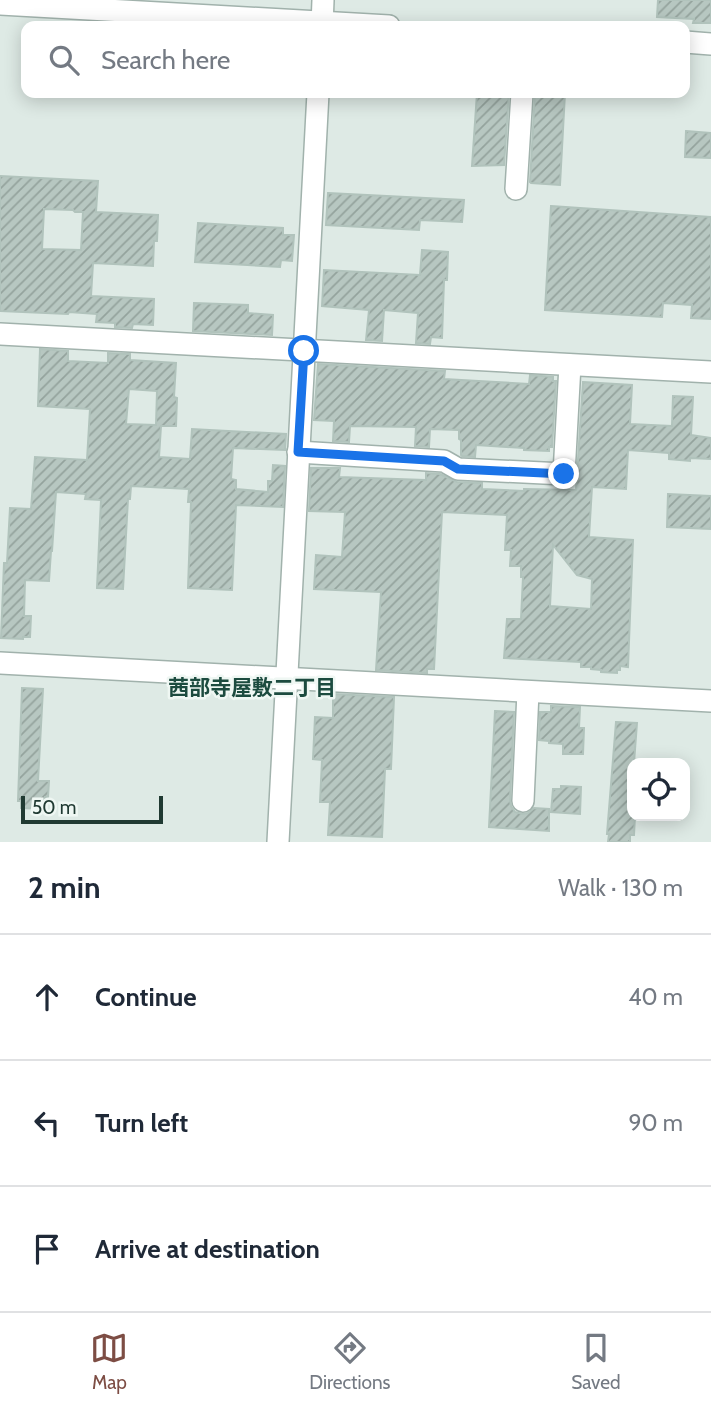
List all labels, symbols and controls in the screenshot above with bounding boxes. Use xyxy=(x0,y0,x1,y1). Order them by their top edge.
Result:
search box xyxy=(21,21,690,98)
icon: search xyxy=(45,41,83,79)
text: Search here xyxy=(101,44,230,76)
route start xyxy=(288,335,319,366)
route end xyxy=(548,458,579,489)
district label: 茜部寺屋敷二丁目 xyxy=(168,675,336,700)
map controls xyxy=(627,758,690,821)
button: locate xyxy=(627,758,690,821)
scale bar xyxy=(21,793,163,825)
text: 50 m xyxy=(32,796,76,819)
text: 2 min xyxy=(28,869,100,906)
text: Walk · 130 m xyxy=(558,874,683,902)
icon: ahead xyxy=(28,978,66,1016)
text: Continue xyxy=(95,981,197,1013)
text: 40 m xyxy=(628,983,683,1011)
icon: left xyxy=(28,1104,66,1142)
text: Turn left xyxy=(95,1107,188,1139)
text: 90 m xyxy=(629,1109,683,1137)
icon: arrive xyxy=(28,1230,66,1268)
text: Arrive at destination xyxy=(95,1233,320,1265)
tab: Map xyxy=(90,1329,128,1394)
tab: Directions xyxy=(309,1329,390,1394)
tab: Saved xyxy=(571,1329,621,1394)

